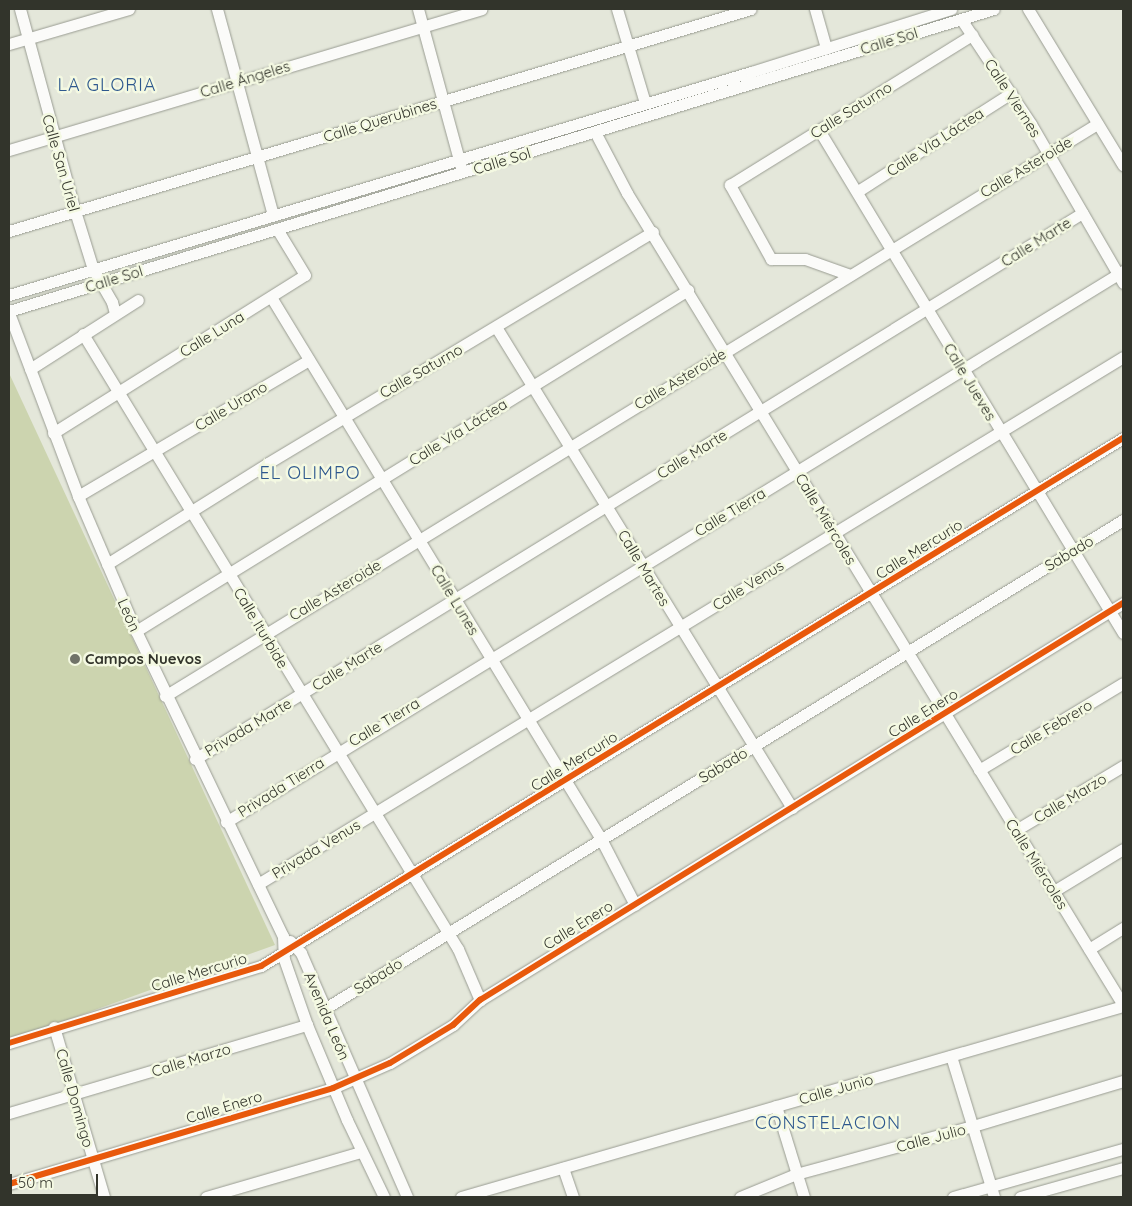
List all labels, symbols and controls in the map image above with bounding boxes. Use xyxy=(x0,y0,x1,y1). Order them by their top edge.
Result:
street label: Calle Sol xyxy=(858,24,920,58)
street label: Calle Viernes xyxy=(981,55,1045,141)
street label: Calle Ángeles xyxy=(198,57,292,101)
district label: LA GLORIA xyxy=(56,74,158,96)
street label: Calle Saturno xyxy=(807,78,895,142)
street label: Calle Querubines xyxy=(321,94,439,146)
street label: Calle Vía Láctea xyxy=(883,104,987,180)
street label: Calle San Uriel xyxy=(39,112,83,214)
street label: Calle Asteroide xyxy=(977,133,1075,201)
street label: Calle Sol xyxy=(471,144,533,178)
street label: Calle Marte xyxy=(998,213,1074,271)
street label: Calle Sol xyxy=(83,262,145,296)
street label: Calle Luna xyxy=(176,307,248,361)
street label: Calle Saturno xyxy=(376,340,466,402)
street label: Calle Jueves xyxy=(940,340,1000,424)
street label: Calle Asteroide xyxy=(631,345,729,413)
street label: Calle Urano xyxy=(192,377,270,435)
street label: Calle Vía Láctea xyxy=(406,395,510,469)
street label: Calle Marte xyxy=(654,425,730,483)
district label: EL OLIMPO xyxy=(258,462,362,484)
street label: Calle Miércoles xyxy=(792,470,860,568)
street label: Calle Tierra xyxy=(691,484,769,540)
street label: Calle Mercurio xyxy=(872,515,966,583)
street label: Calle Martes xyxy=(614,527,674,609)
street label: Sabado xyxy=(1041,531,1097,575)
street label: Calle Asteroide xyxy=(286,556,384,624)
street label: Calle Venus xyxy=(709,556,787,614)
street label: Calle Lunes xyxy=(427,562,483,638)
street label: Calle Iturbide xyxy=(230,584,292,672)
street label: León xyxy=(114,596,144,634)
street label: Calle Marte xyxy=(309,637,385,695)
place label: Campos Nuevos xyxy=(85,650,201,668)
marker: Campos Nuevos xyxy=(69,653,81,665)
street label: Calle Enero xyxy=(885,685,961,741)
street label: Privada Marte xyxy=(201,694,295,760)
street label: Calle Tierra xyxy=(345,694,423,750)
street label: Calle Febrero xyxy=(1007,695,1095,759)
street label: Calle Mercurio xyxy=(527,727,621,795)
street label: Sabado xyxy=(695,743,751,787)
street label: Privada Tierra xyxy=(235,753,327,821)
street label: Calle Marzo xyxy=(1030,769,1110,827)
street label: Calle Miércoles xyxy=(1002,815,1072,913)
street label: Privada Venus xyxy=(269,816,363,882)
street label: Calle Enero xyxy=(540,897,616,953)
street label: Calle Mercurio xyxy=(149,949,249,995)
street label: Sabado xyxy=(350,954,406,998)
street label: Avenida León xyxy=(300,969,354,1063)
street label: Calle Marzo xyxy=(149,1039,233,1081)
street label: Calle Domingo xyxy=(52,1047,98,1149)
street label: Calle Junio xyxy=(797,1070,875,1108)
street label: Calle Enero xyxy=(184,1087,264,1127)
district label: CONSTELACION xyxy=(753,1112,903,1134)
street label: Calle Julio xyxy=(894,1120,968,1156)
scale bar xyxy=(12,1164,100,1196)
text: 50 m xyxy=(18,1173,53,1192)

